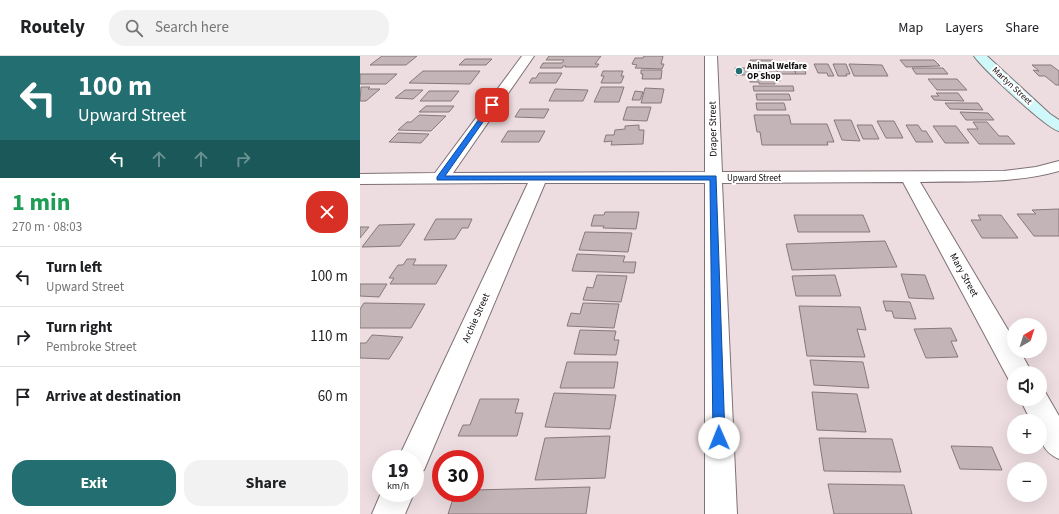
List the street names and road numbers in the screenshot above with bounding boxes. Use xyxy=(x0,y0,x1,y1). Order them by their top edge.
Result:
street label: Martyn Street xyxy=(989,64,1035,108)
street label: Draper Street xyxy=(706,101,720,157)
street label: Upward Street xyxy=(727,172,781,185)
street label: Mary Street xyxy=(946,251,982,300)
street label: Archie Street xyxy=(459,290,493,345)

